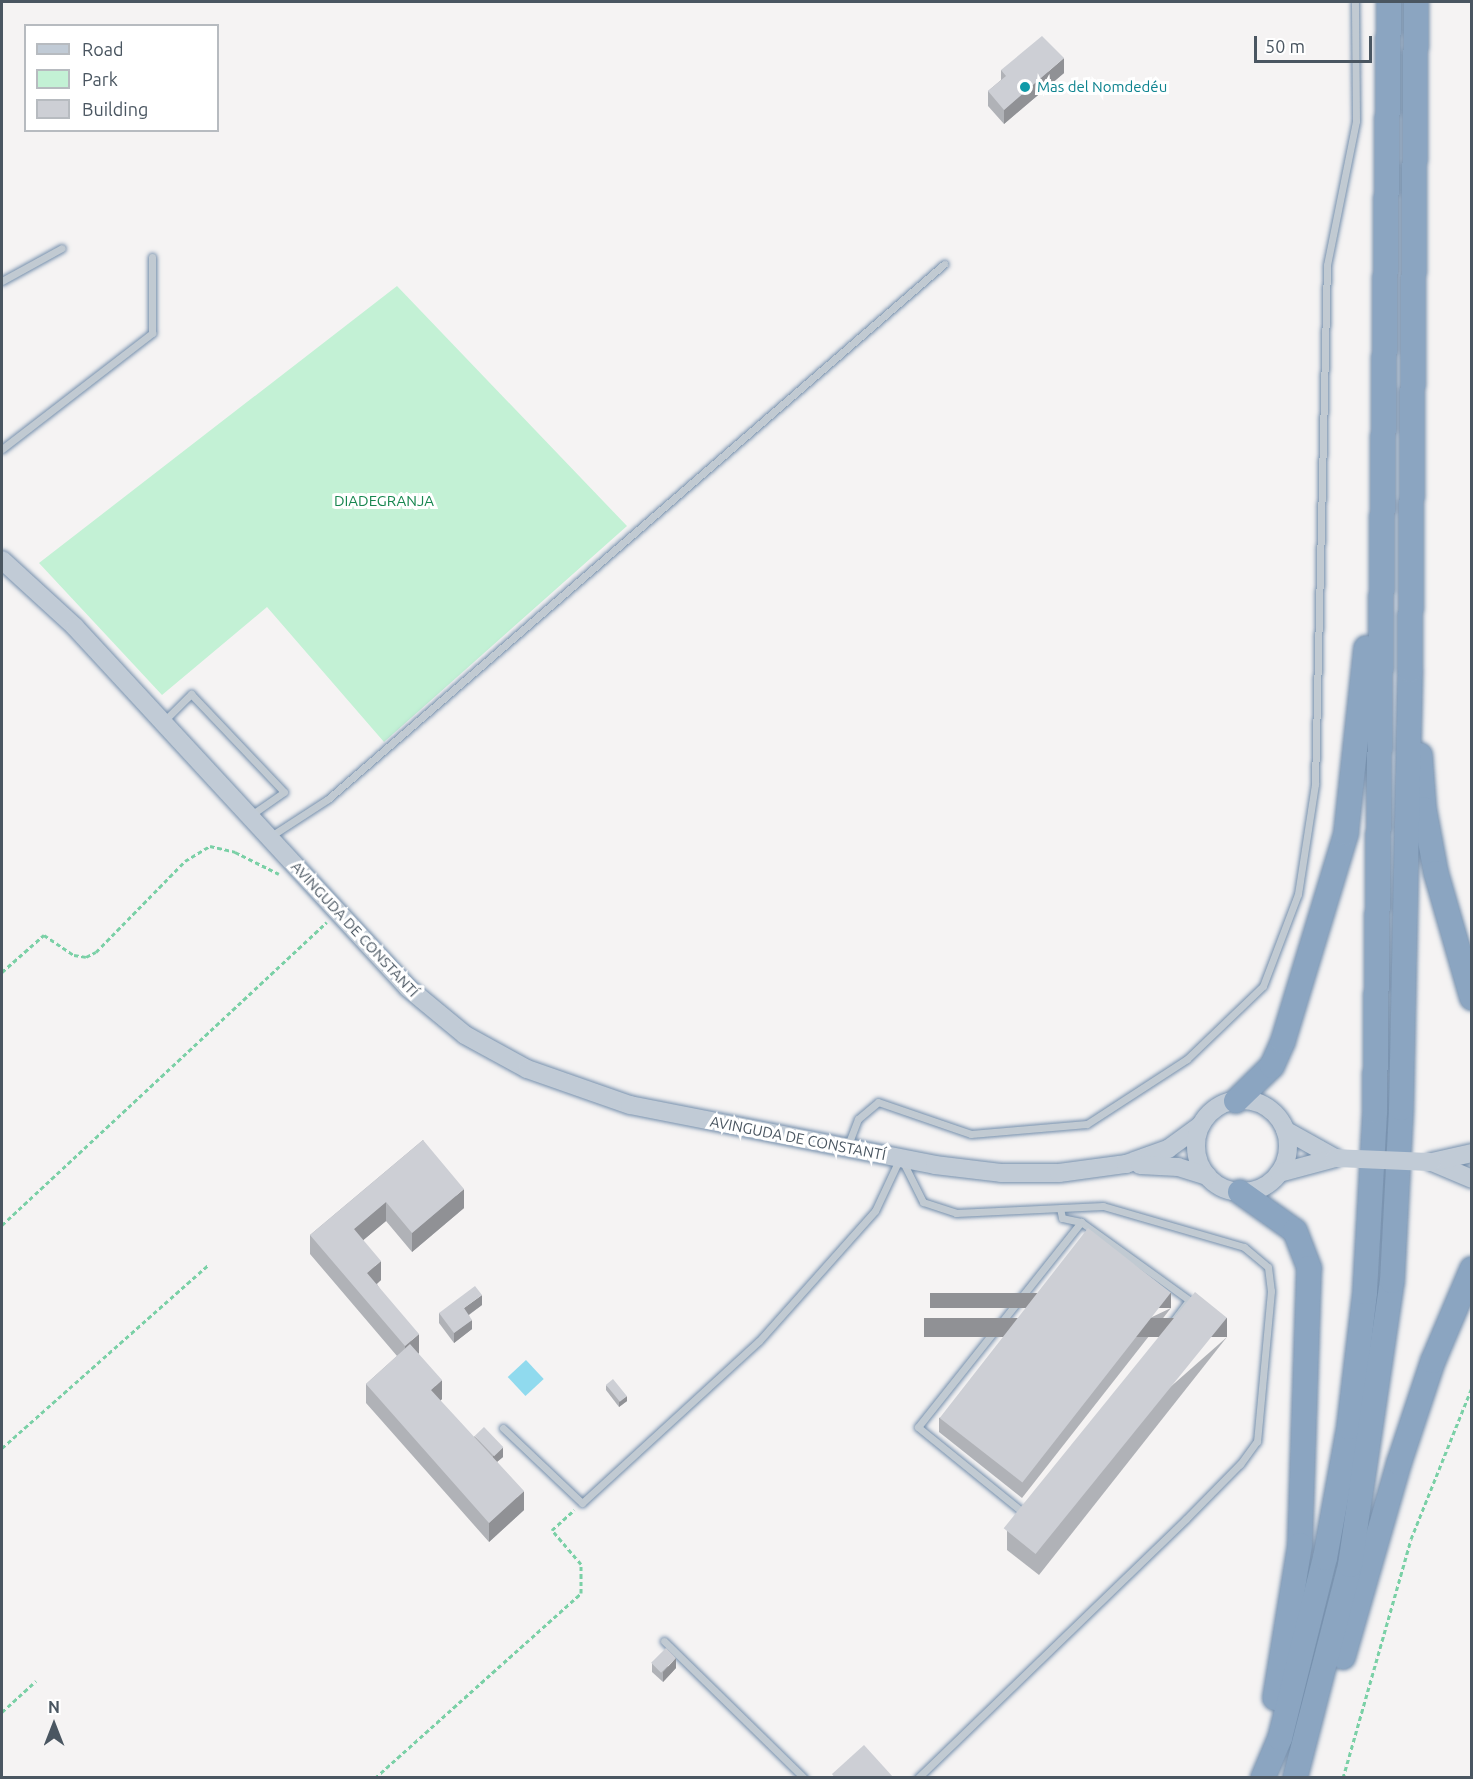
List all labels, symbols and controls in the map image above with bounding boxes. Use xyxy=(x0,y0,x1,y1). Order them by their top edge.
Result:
legend xyxy=(24,24,219,132)
scale bar xyxy=(1257,24,1376,62)
text: 50 m xyxy=(1265,36,1305,56)
text: Road xyxy=(82,39,124,59)
text: Park xyxy=(82,69,118,89)
place label: Mas del Nomdedéu xyxy=(1037,78,1167,96)
marker: Mas del Nomdedéu xyxy=(1018,80,1032,94)
text: Building xyxy=(82,99,148,119)
park label: DIADEGRANJA xyxy=(334,492,434,510)
street label: AVINGUDA DE CONSTANTÍ xyxy=(287,858,423,1000)
street label: AVINGUDA DE CONSTANTÍ xyxy=(709,1112,887,1164)
north arrow xyxy=(24,1695,84,1755)
text: N xyxy=(48,1698,60,1716)

